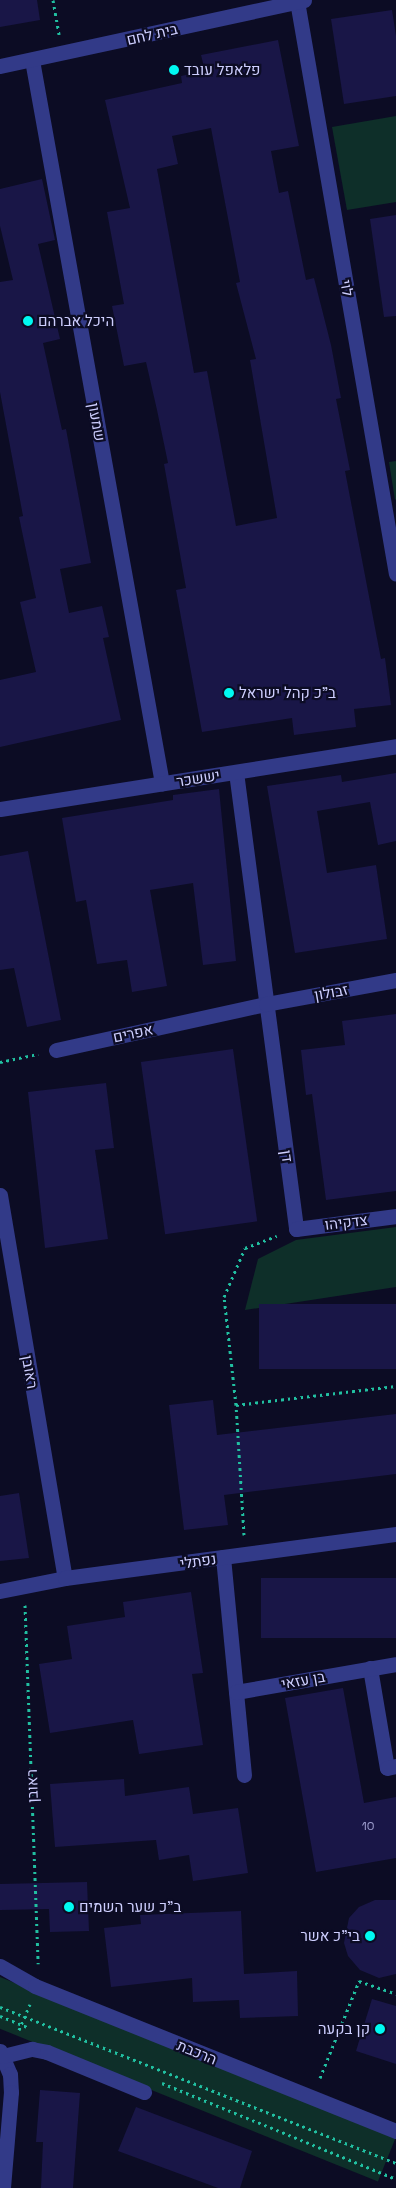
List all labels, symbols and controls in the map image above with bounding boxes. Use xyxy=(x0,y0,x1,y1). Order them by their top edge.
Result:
street label: בית לחם xyxy=(125,19,179,49)
place label: פלאפל עובד xyxy=(184,61,261,79)
marker: פלאפל עובד xyxy=(168,64,180,76)
street label: לוי xyxy=(337,278,357,298)
place label: היכל אברהם xyxy=(38,312,114,330)
marker: היכל אברהם xyxy=(22,315,34,327)
street label: שמעון xyxy=(85,401,109,443)
place label: ב"כ קהל ישראל xyxy=(239,684,336,702)
marker: ב"כ קהל ישראל xyxy=(223,687,235,699)
street label: יששכר xyxy=(175,766,221,790)
street label: זבולון xyxy=(313,980,349,1004)
street label: אפרים xyxy=(111,1020,155,1046)
street label: דן xyxy=(277,1149,297,1163)
street label: צדקיהו xyxy=(324,1210,368,1234)
street label: ראובן xyxy=(18,1354,42,1390)
street label: נפתלי xyxy=(179,1550,217,1572)
street label: בן עזאי xyxy=(280,1667,326,1693)
street label: ראובן xyxy=(22,1769,42,1803)
house number: 10 xyxy=(362,1820,374,1834)
place label: ב"כ שער השמים xyxy=(79,1898,181,1916)
marker: ב"כ שער השמים xyxy=(63,1901,75,1913)
place label: בי"כ אשר xyxy=(300,1927,360,1945)
marker: בי"כ אשר xyxy=(364,1930,376,1942)
place label: קן בקעה xyxy=(318,2020,370,2038)
marker: קן בקעה xyxy=(374,2023,386,2035)
street label: הרכבת xyxy=(174,2036,220,2068)

